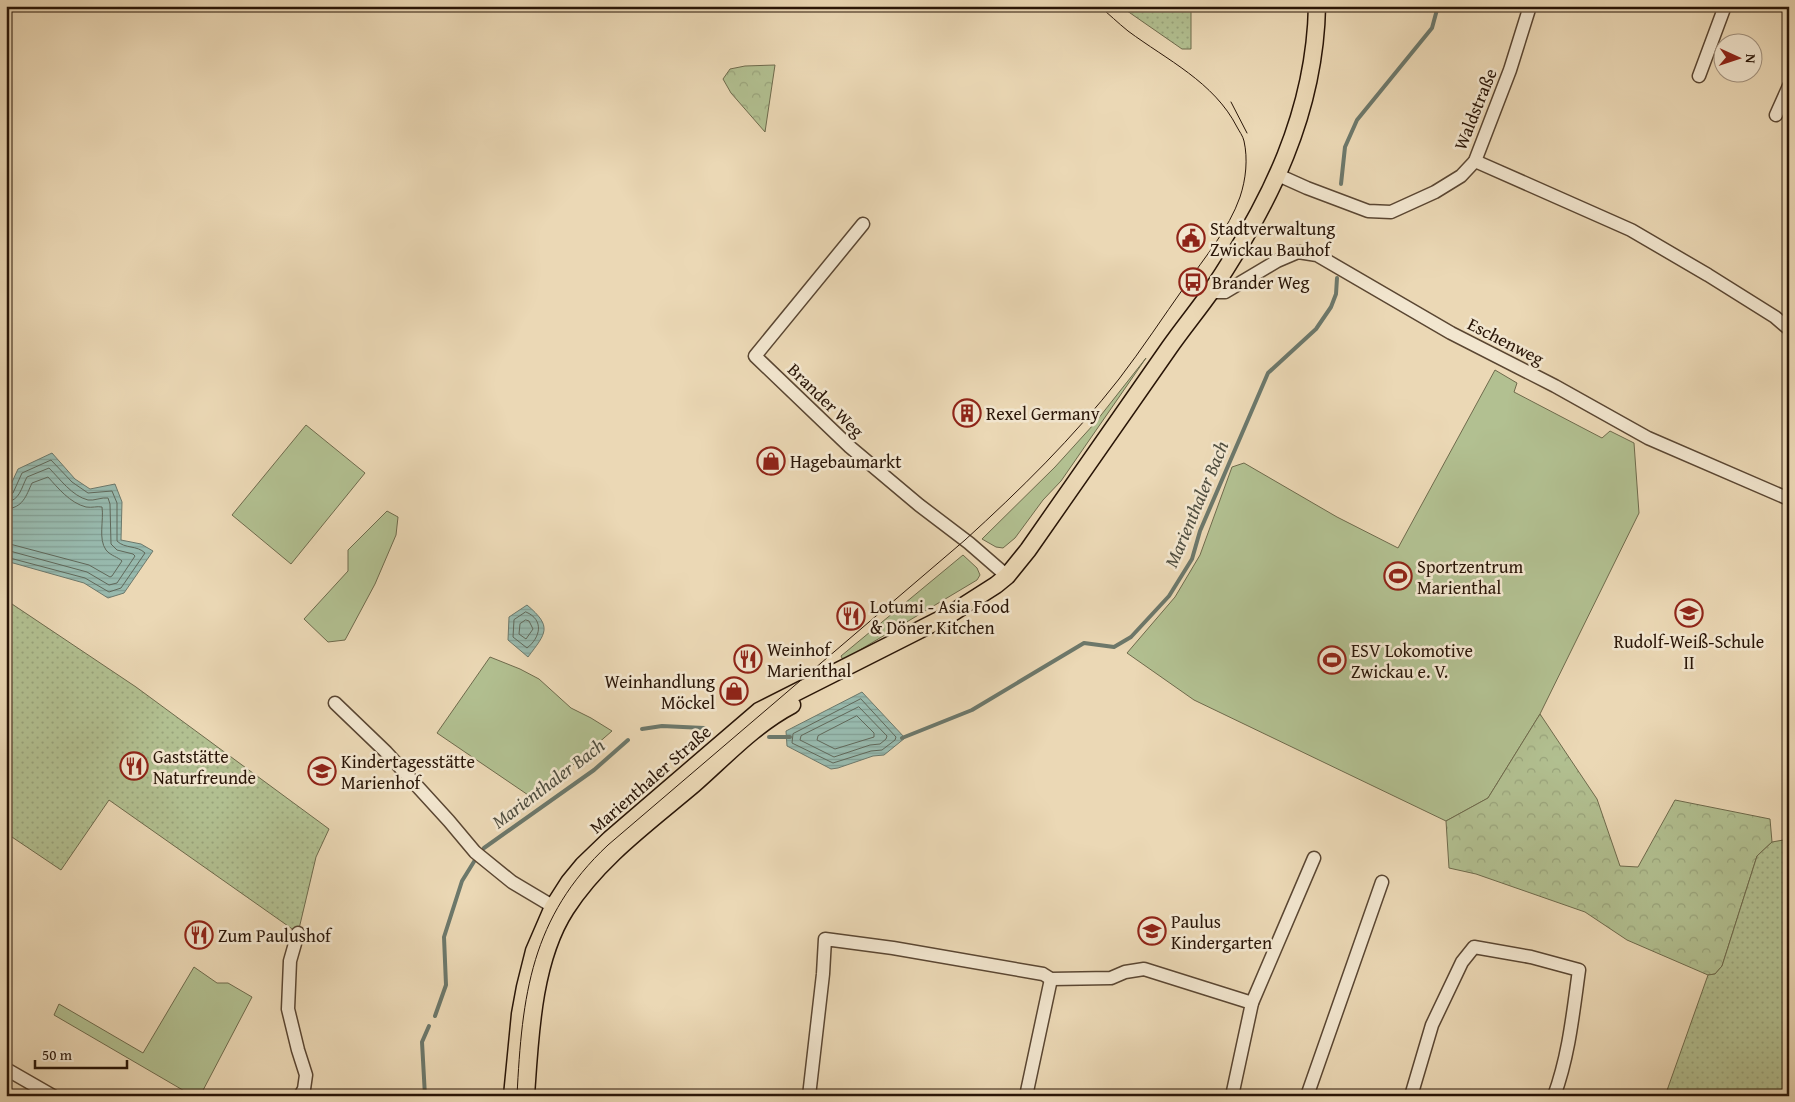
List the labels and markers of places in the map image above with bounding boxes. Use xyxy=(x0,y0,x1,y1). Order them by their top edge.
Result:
place label: Stadtverwaltung Zwickau Bauhof xyxy=(1210,215,1335,263)
public building icon: Stadtverwaltung Zwickau Bauhof xyxy=(1176,223,1206,253)
bus stop icon: Brander Weg xyxy=(1178,267,1208,297)
place label: Brander Weg xyxy=(1212,269,1310,296)
building icon: Rexel Germany xyxy=(952,398,982,428)
place label: Rexel Germany xyxy=(986,400,1100,427)
shop icon: Hagebaumarkt xyxy=(756,446,786,476)
place label: Hagebaumarkt xyxy=(790,448,902,475)
place label: Sportzentrum Marienthal xyxy=(1417,553,1523,601)
sports icon: Sportzentrum Marienthal xyxy=(1383,561,1413,591)
place label: Lotumi - Asia Food & Döner Kitchen xyxy=(870,593,1010,641)
school or university icon: Rudolf-Weiß-Schule II xyxy=(1674,598,1704,628)
restaurant icon: Lotumi - Asia Food & Döner Kitchen xyxy=(836,601,866,631)
place label: Rudolf-Weiß-Schule II xyxy=(1614,628,1764,676)
place label: Weinhof Marienthal xyxy=(767,636,851,684)
place label: ESV Lokomotive Zwickau e. V. xyxy=(1351,637,1473,685)
restaurant icon: Weinhof Marienthal xyxy=(733,644,763,674)
sports icon: ESV Lokomotive Zwickau e. V. xyxy=(1317,645,1347,675)
place label: Weinhandlung Möckel xyxy=(605,668,715,716)
shop icon: Weinhandlung Möckel xyxy=(719,676,749,706)
place label: Gaststätte Naturfreunde xyxy=(153,743,256,791)
place label: Kindertagesstätte Marienhof xyxy=(341,748,475,796)
restaurant icon: Gaststätte Naturfreunde xyxy=(119,751,149,781)
school or university icon: Kindertagesstätte Marienhof xyxy=(307,756,337,786)
place label: Paulus Kindergarten xyxy=(1171,908,1272,956)
school or university icon: Paulus Kindergarten xyxy=(1137,916,1167,946)
restaurant icon: Zum Paulushof xyxy=(184,920,214,950)
place label: Zum Paulushof xyxy=(218,922,333,949)

